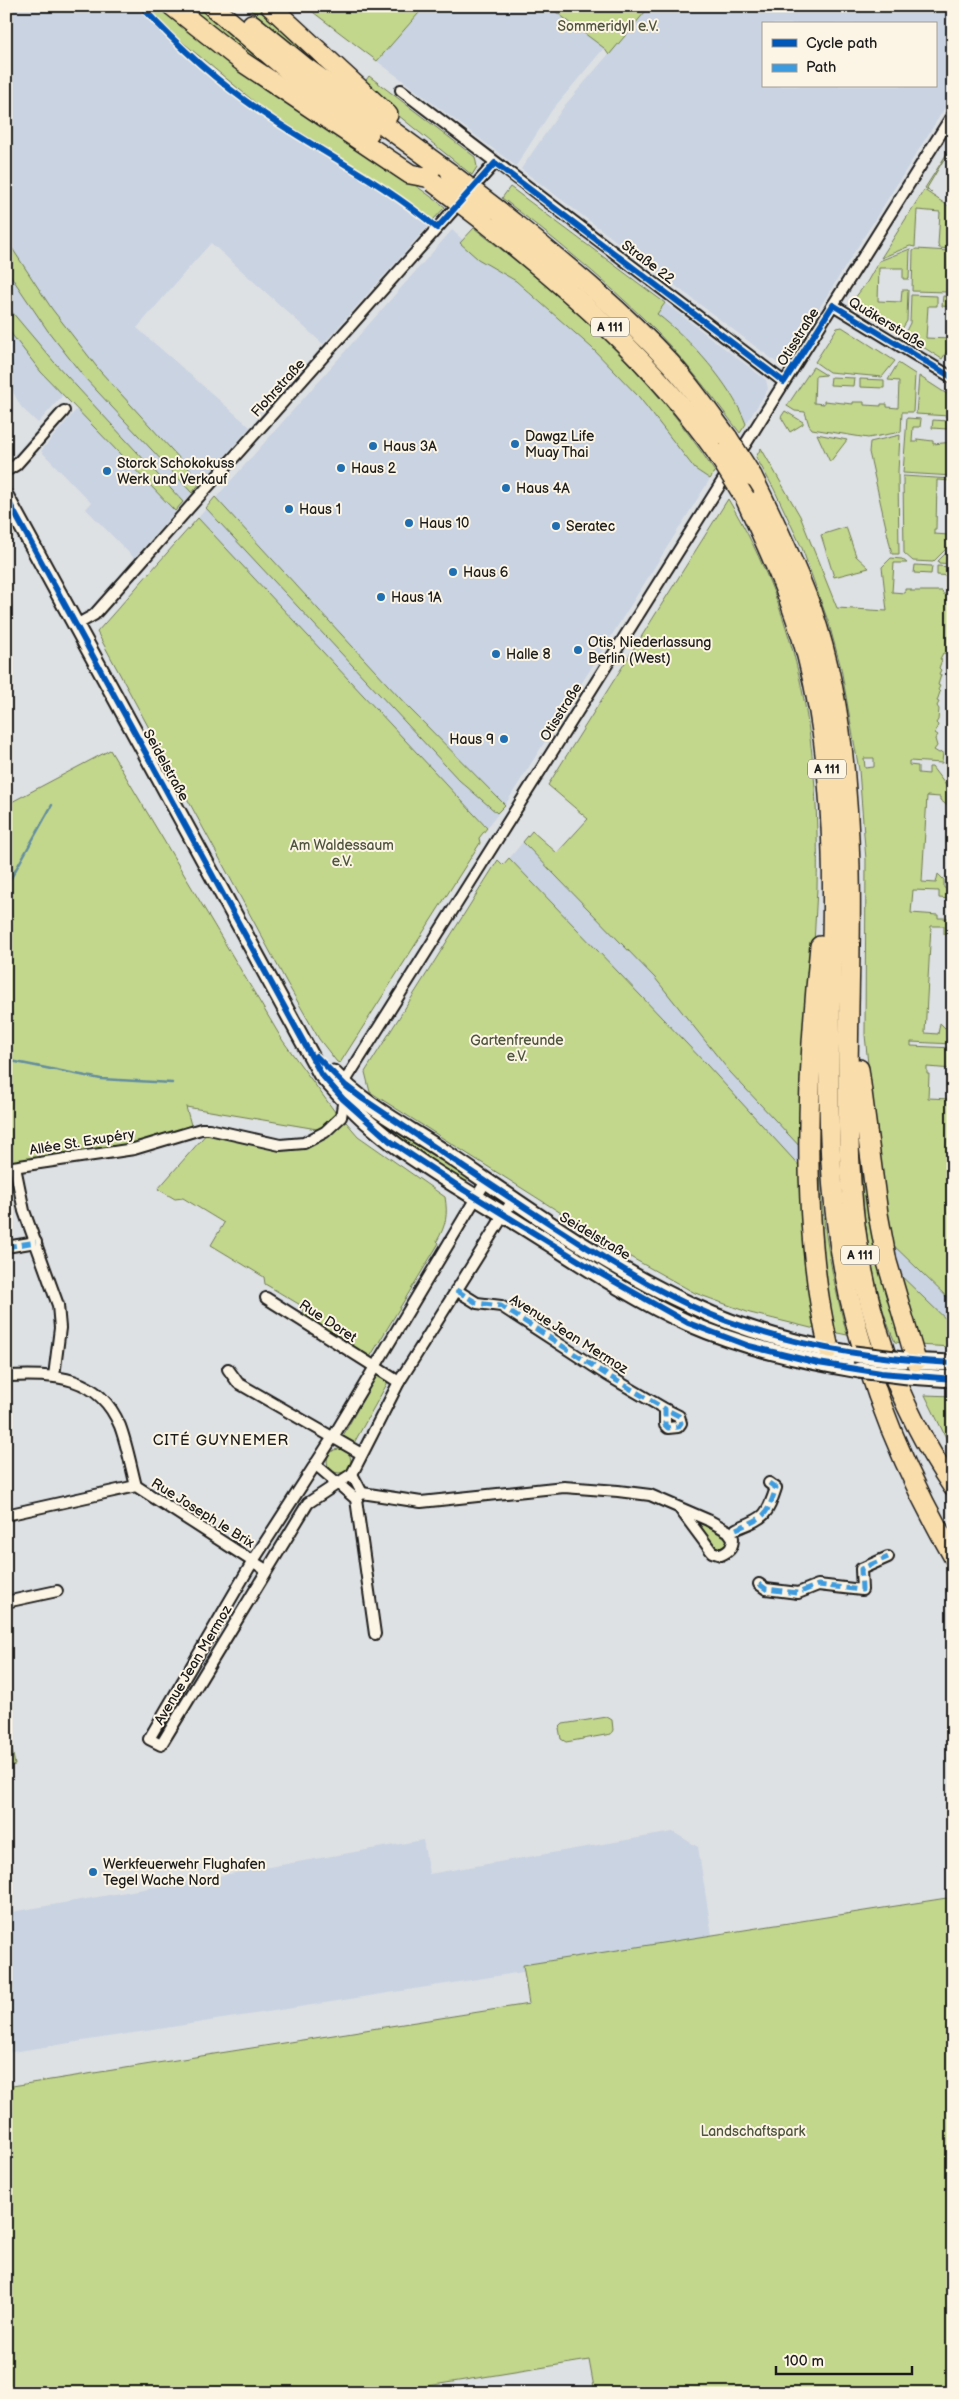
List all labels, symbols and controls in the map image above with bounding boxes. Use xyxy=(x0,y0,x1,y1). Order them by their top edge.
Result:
park label: Sommeridyll e.V. xyxy=(558,18,659,35)
legend xyxy=(762,22,936,88)
text: Cycle path xyxy=(806,34,877,53)
text: Path xyxy=(806,58,836,77)
street label: Straße 22 xyxy=(618,237,678,288)
street label: Quäkerstraße xyxy=(845,293,929,353)
street label: Otisstraße xyxy=(774,305,822,369)
road number: A 111 xyxy=(591,318,629,337)
street label: Flohrstraße xyxy=(248,356,308,420)
place label: Dawgz Life Muay Thai xyxy=(525,428,594,461)
place label: Haus 3A xyxy=(383,438,437,455)
marker: Dawgz Life Muay Thai xyxy=(509,438,521,450)
marker: Haus 3A xyxy=(367,440,379,452)
place label: Storck Schokokuss Werk und Verkauf xyxy=(117,455,235,488)
place label: Haus 2 xyxy=(351,460,397,477)
marker: Haus 2 xyxy=(335,462,347,474)
marker: Storck Schokokuss Werk und Verkauf xyxy=(101,465,113,477)
place label: Haus 4A xyxy=(516,480,570,497)
marker: Haus 4A xyxy=(500,482,512,494)
place label: Haus 1 xyxy=(299,501,341,518)
marker: Haus 1 xyxy=(283,503,295,515)
place label: Haus 10 xyxy=(419,515,469,532)
marker: Haus 10 xyxy=(403,517,415,529)
place label: Seratec xyxy=(566,518,615,535)
marker: Seratec xyxy=(550,520,562,532)
place label: Haus 6 xyxy=(463,564,509,581)
marker: Haus 6 xyxy=(447,566,459,578)
place label: Haus 1A xyxy=(391,589,442,606)
marker: Haus 1A xyxy=(375,591,387,603)
place label: Otis, Niederlassung Berlin (West) xyxy=(588,634,711,667)
marker: Otis, Niederlassung Berlin (West) xyxy=(572,644,584,656)
place label: Halle 8 xyxy=(506,646,551,663)
marker: Halle 8 xyxy=(490,648,502,660)
street label: Otisstraße xyxy=(537,680,585,744)
street label: Seidelstraße xyxy=(139,726,193,804)
place label: Haus 9 xyxy=(449,731,494,748)
marker: Haus 9 xyxy=(498,733,510,745)
road number: A 111 xyxy=(808,760,846,779)
park label: Am Waldessaum e.V. xyxy=(290,837,394,870)
park label: Gartenfreunde e.V. xyxy=(470,1032,564,1065)
street label: Allée St. Exupéry xyxy=(28,1125,136,1159)
street label: Seidelstraße xyxy=(557,1208,633,1264)
road number: A 111 xyxy=(841,1246,879,1264)
street label: Avenue Jean Mermoz xyxy=(507,1291,632,1378)
street label: Rue Doret xyxy=(296,1296,361,1346)
district label: CITÉ GUYNEMER xyxy=(153,1431,289,1450)
street label: Rue Joseph le Brix xyxy=(148,1474,258,1552)
street label: Avenue Jean Mermoz xyxy=(151,1602,236,1728)
place label: Werkfeuerwehr Flughafen Tegel Wache Nord xyxy=(103,1856,266,1889)
marker: Werkfeuerwehr Flughafen Tegel Wache Nord xyxy=(87,1866,99,1878)
park label: Landschaftspark xyxy=(701,2123,806,2140)
scale bar xyxy=(776,2344,913,2376)
text: 100 m xyxy=(784,2352,824,2371)

